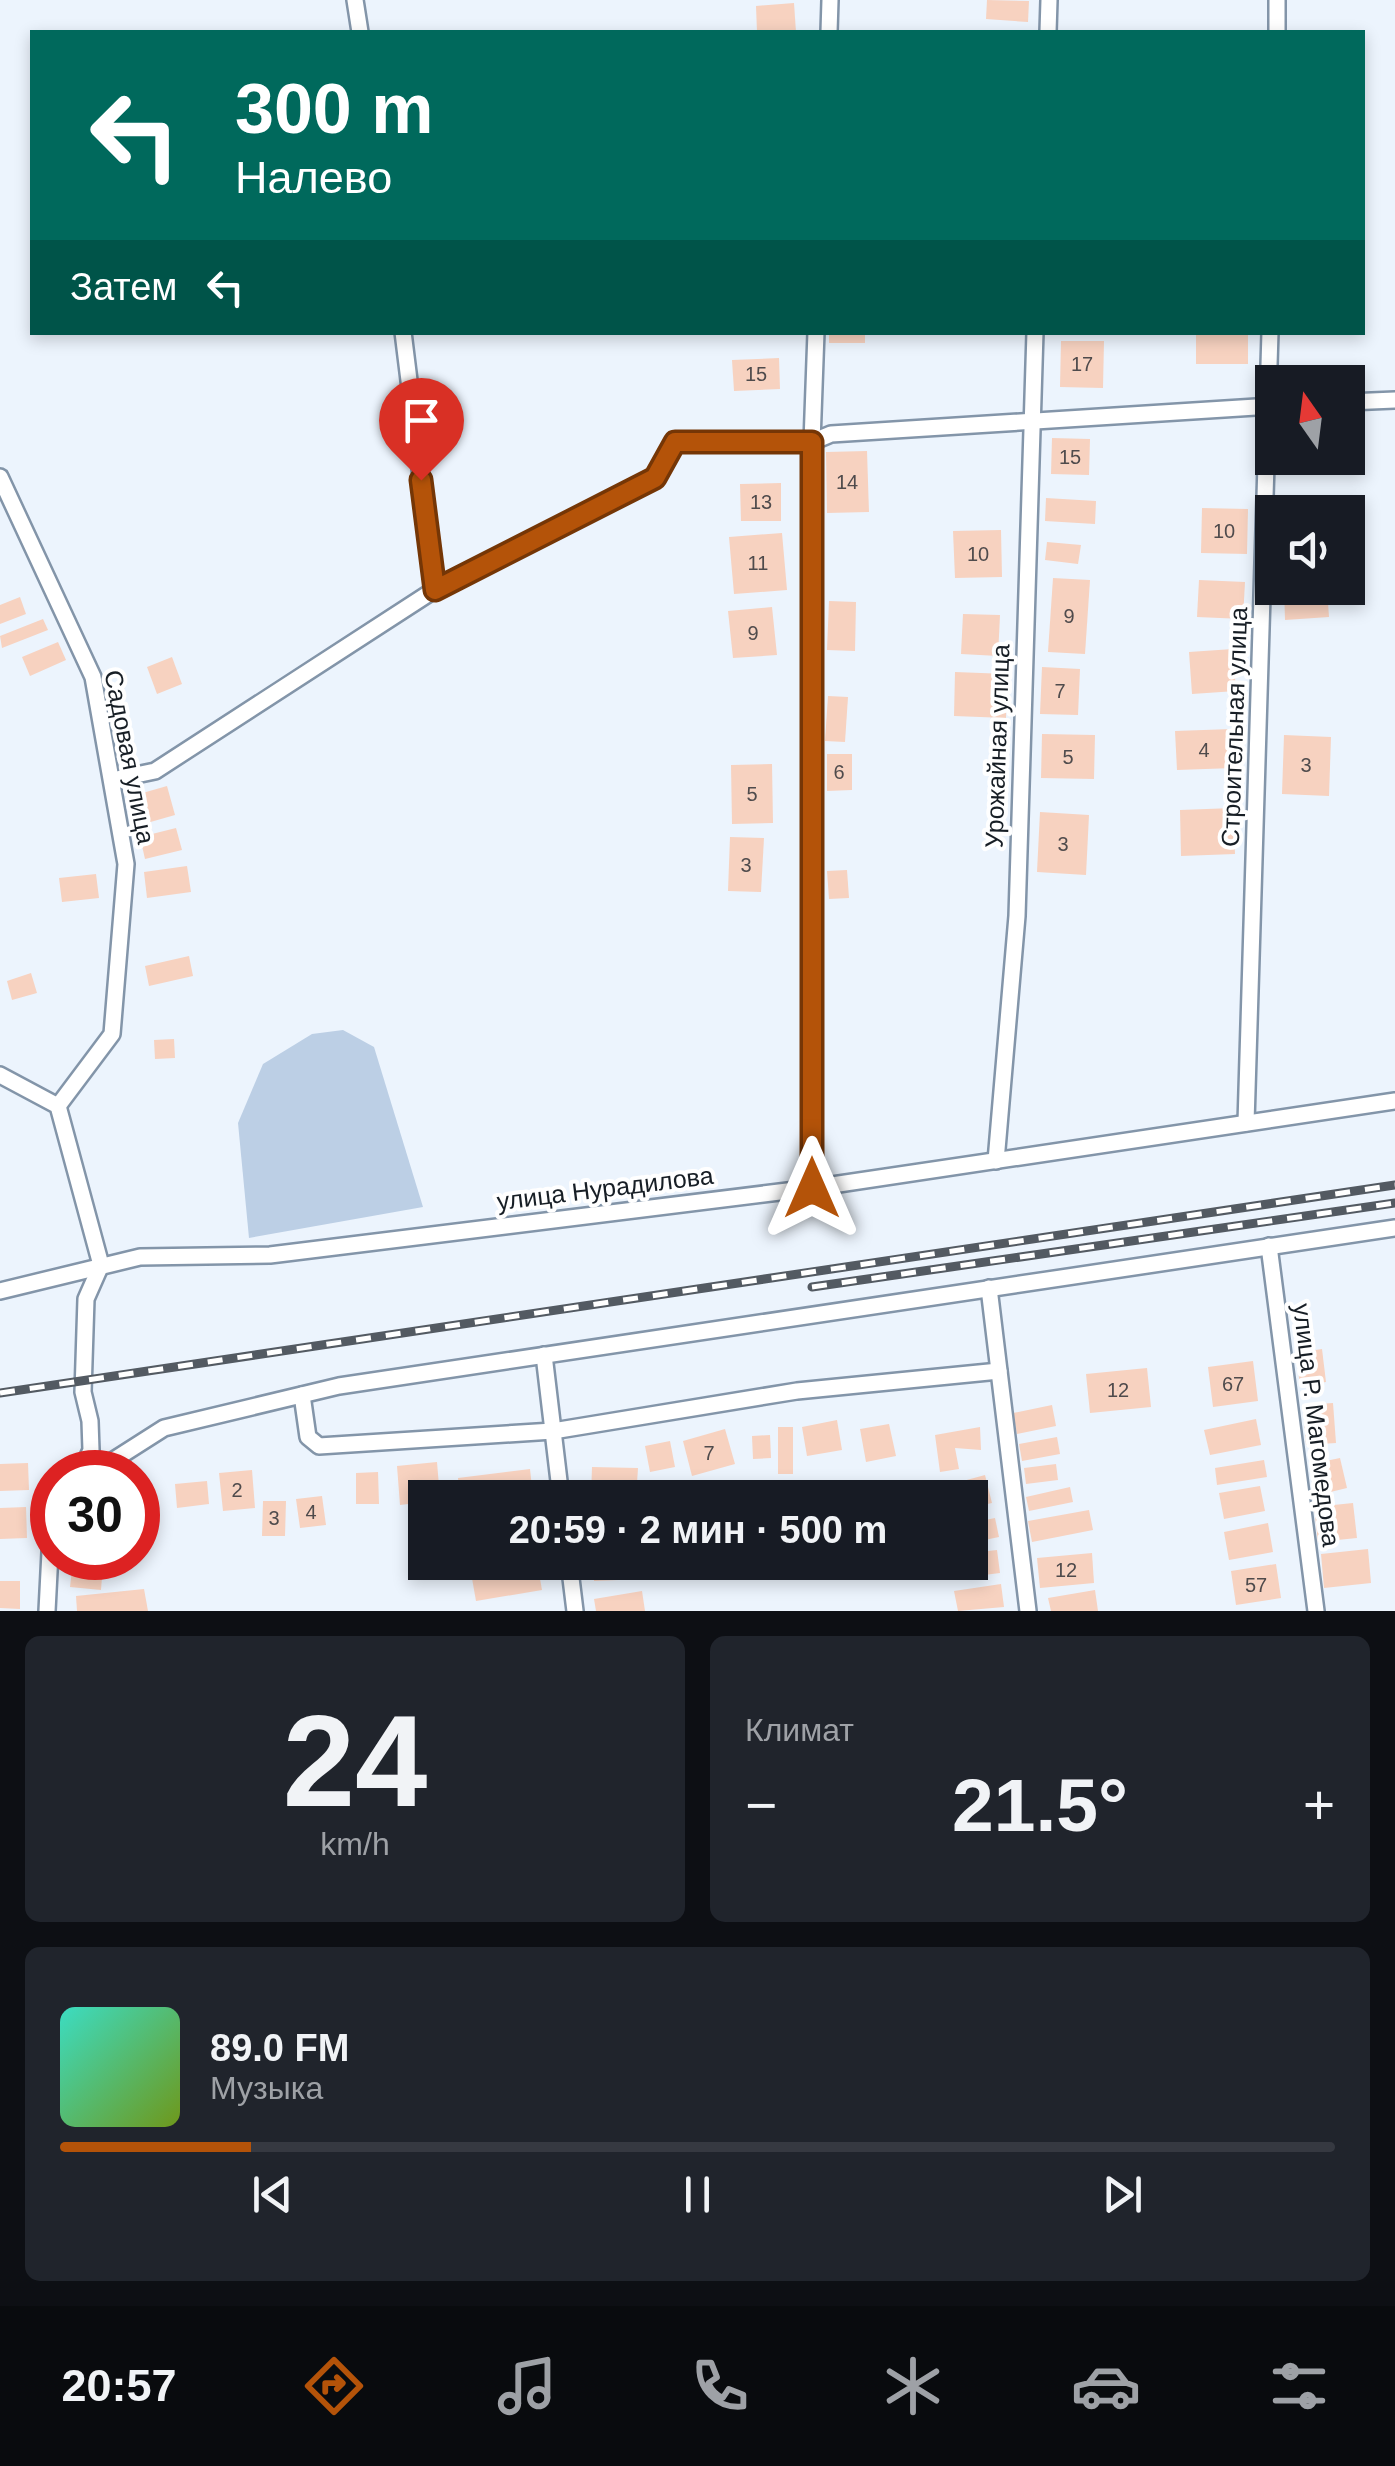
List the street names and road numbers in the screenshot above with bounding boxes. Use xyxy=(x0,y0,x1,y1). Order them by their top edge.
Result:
street label: Строительная улица xyxy=(1216,606,1252,847)
street label: Урожайная улица xyxy=(979,644,1015,848)
street label: Садовая улица xyxy=(99,668,161,847)
street label: улица Нурадилова xyxy=(495,1161,715,1215)
street label: улица Р. Магомедова xyxy=(1288,1302,1346,1548)

